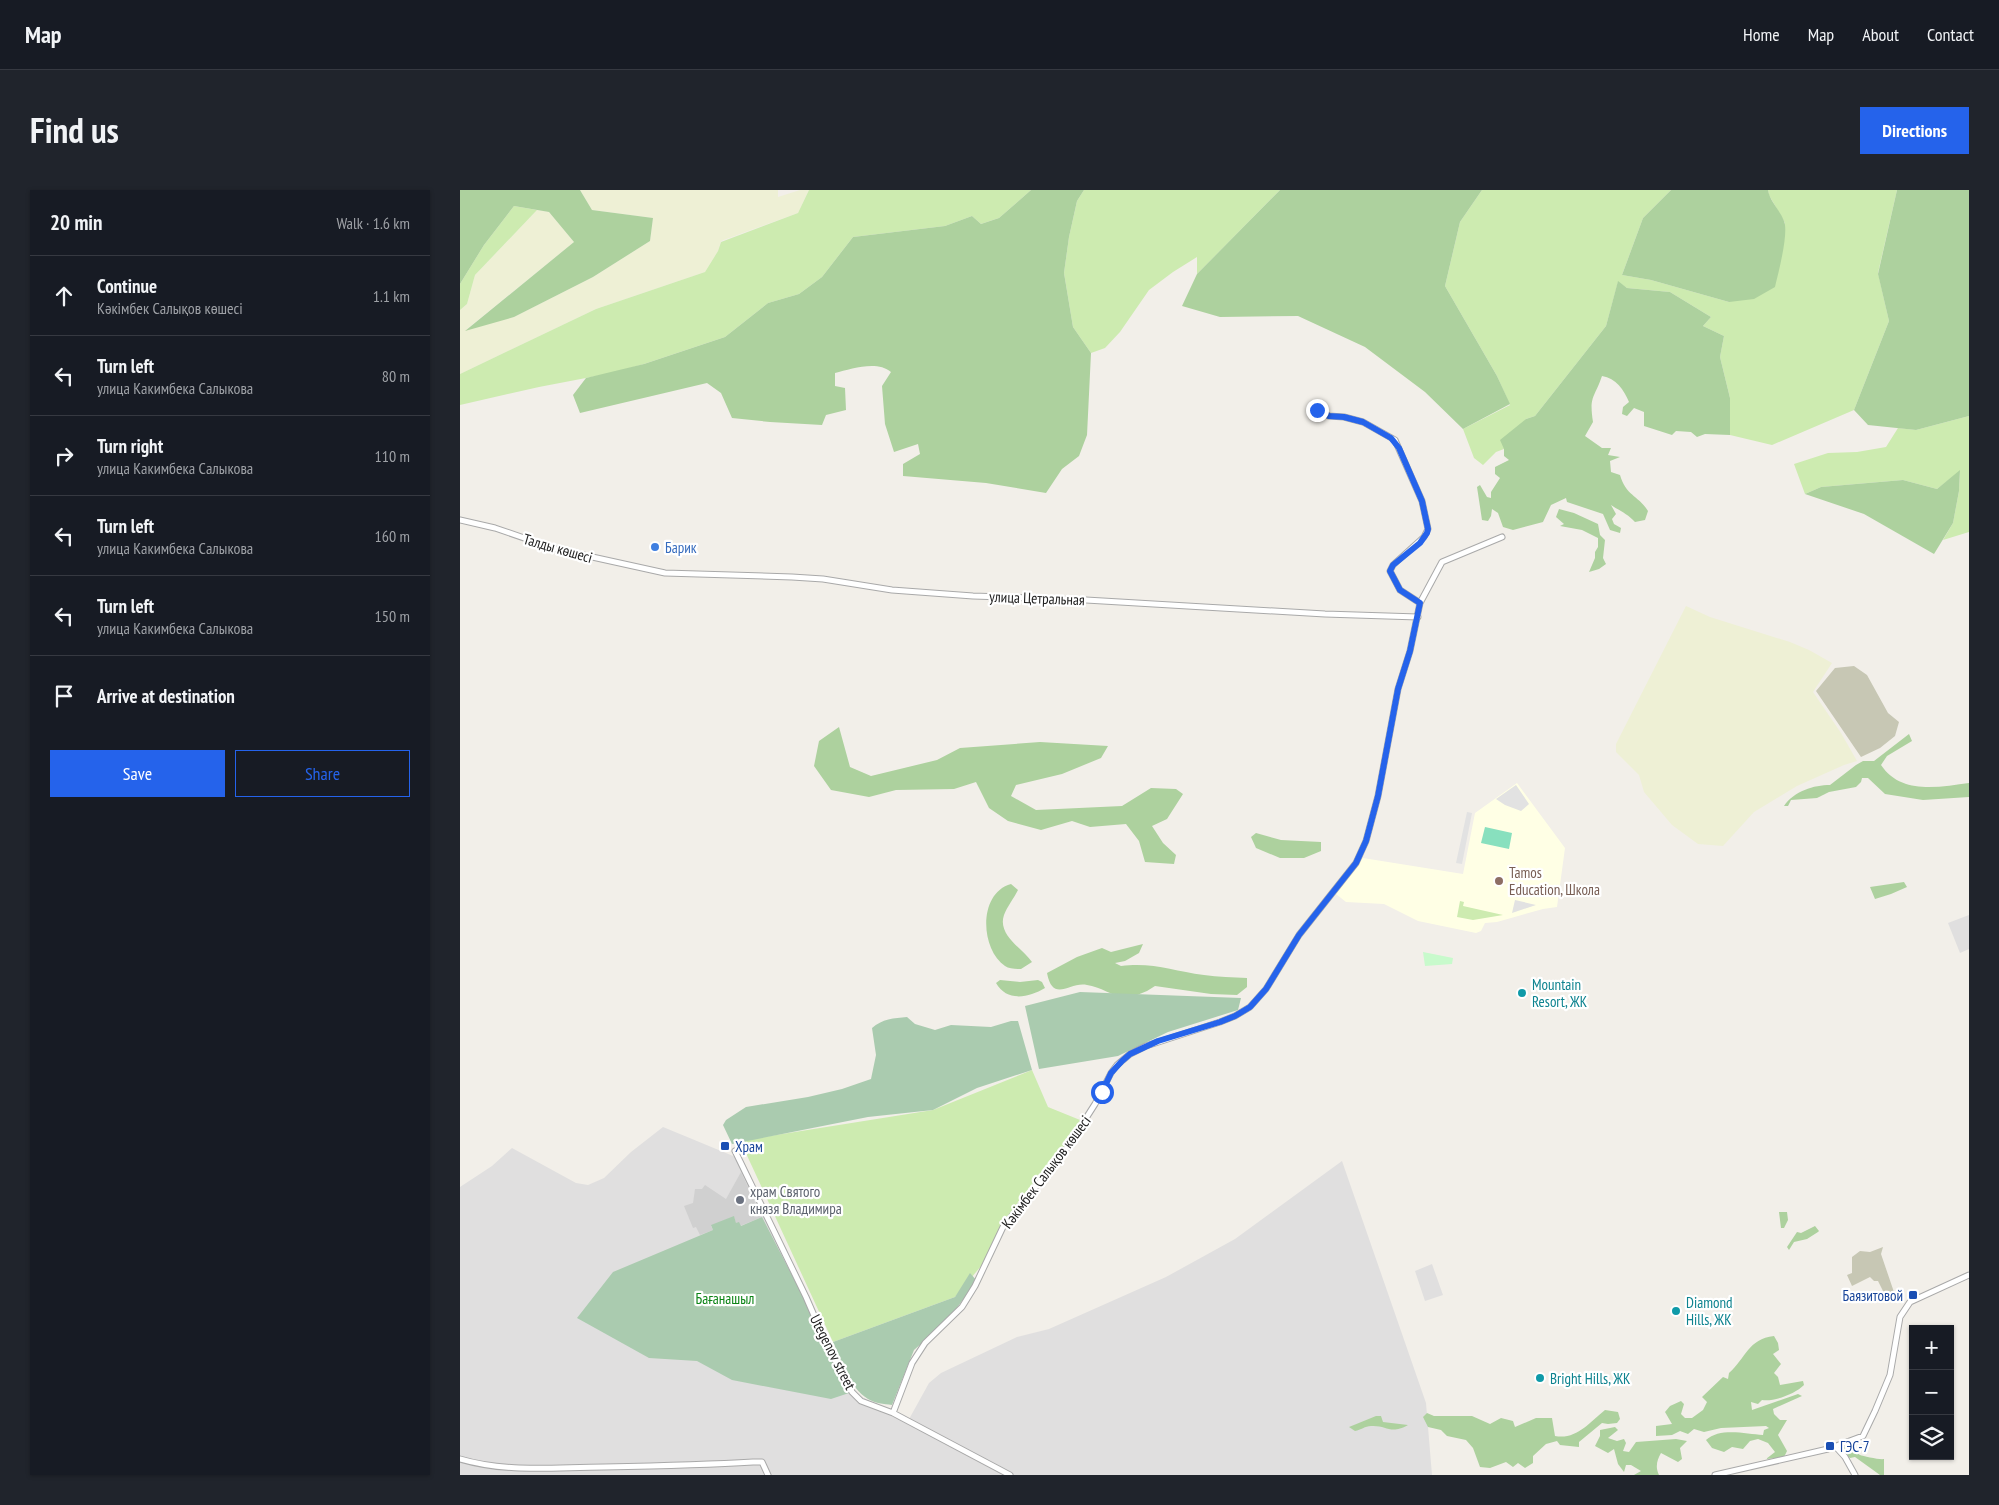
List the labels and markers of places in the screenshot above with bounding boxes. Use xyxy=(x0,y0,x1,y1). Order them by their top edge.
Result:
place label: Барик xyxy=(665,538,697,557)
marker: Барик xyxy=(649,541,661,553)
place label: Tamos Education, Школа xyxy=(1509,863,1600,899)
marker: Tamos Education, Школа xyxy=(1493,875,1505,887)
place label: Mountain Resort, ЖК xyxy=(1532,975,1588,1011)
marker: Mountain Resort, ЖК xyxy=(1516,987,1528,999)
place label: Храм xyxy=(735,1137,763,1156)
marker: Храм xyxy=(719,1140,731,1152)
place label: храм Святого князя Владимира xyxy=(750,1182,842,1218)
marker: храм Святого князя Владимира xyxy=(734,1194,746,1206)
place label: Баязитовой xyxy=(1842,1286,1903,1305)
marker: Баязитовой xyxy=(1907,1289,1919,1301)
place label: Diamond Hills, ЖК xyxy=(1686,1293,1732,1329)
marker: Diamond Hills, ЖК xyxy=(1670,1305,1682,1317)
place label: Bright Hills, ЖК xyxy=(1550,1369,1631,1388)
marker: Bright Hills, ЖК xyxy=(1534,1372,1546,1384)
place label: ГЭС-7 xyxy=(1840,1437,1869,1456)
marker: ГЭС-7 xyxy=(1824,1440,1836,1452)

